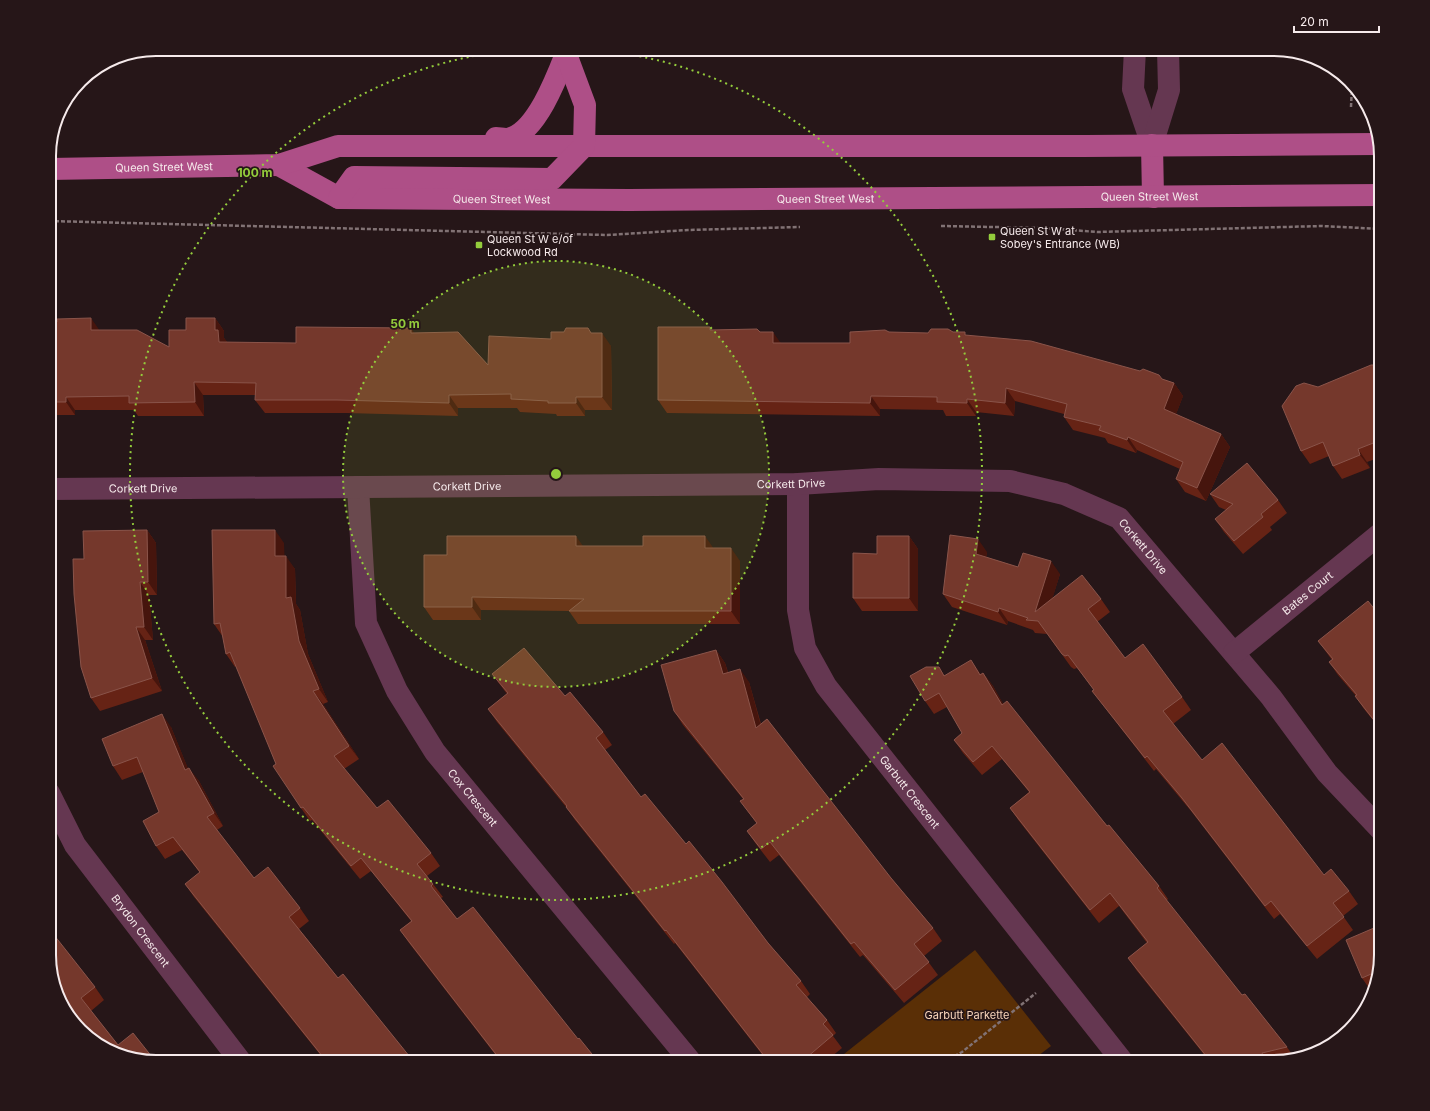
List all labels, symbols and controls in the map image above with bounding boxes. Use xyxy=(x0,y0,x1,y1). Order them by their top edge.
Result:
scale bar xyxy=(1294,8,1379,34)
text: 20 m xyxy=(1300,14,1329,29)
street label: Queen Street West xyxy=(115,159,213,175)
text: 100 m xyxy=(237,165,273,180)
street label: Queen Street West xyxy=(1101,189,1199,204)
street label: Queen Street West xyxy=(777,191,875,206)
street label: Queen Street West xyxy=(453,192,551,206)
place label: Queen St W at Sobey's Entrance (WB) xyxy=(1000,224,1120,251)
place label: Queen St W e/of Lockwood Rd xyxy=(487,232,573,259)
marker: Queen St W at Sobey's Entrance (WB) xyxy=(987,232,997,242)
marker: Queen St W e/of Lockwood Rd xyxy=(474,240,484,250)
text: 50 m xyxy=(390,316,420,331)
centre of rings xyxy=(549,467,563,481)
street label: Corkett Drive xyxy=(757,475,826,491)
street label: Corkett Drive xyxy=(433,479,501,493)
street label: Corkett Drive xyxy=(109,481,177,496)
street label: Corkett Drive xyxy=(1116,516,1171,577)
street label: Bates Court xyxy=(1279,568,1336,618)
street label: Garbutt Crescent xyxy=(877,753,943,832)
street label: Cox Crescent xyxy=(445,766,501,830)
street label: Brydon Crescent xyxy=(108,892,173,970)
park label: Garbutt Parkette xyxy=(925,1008,1009,1022)

